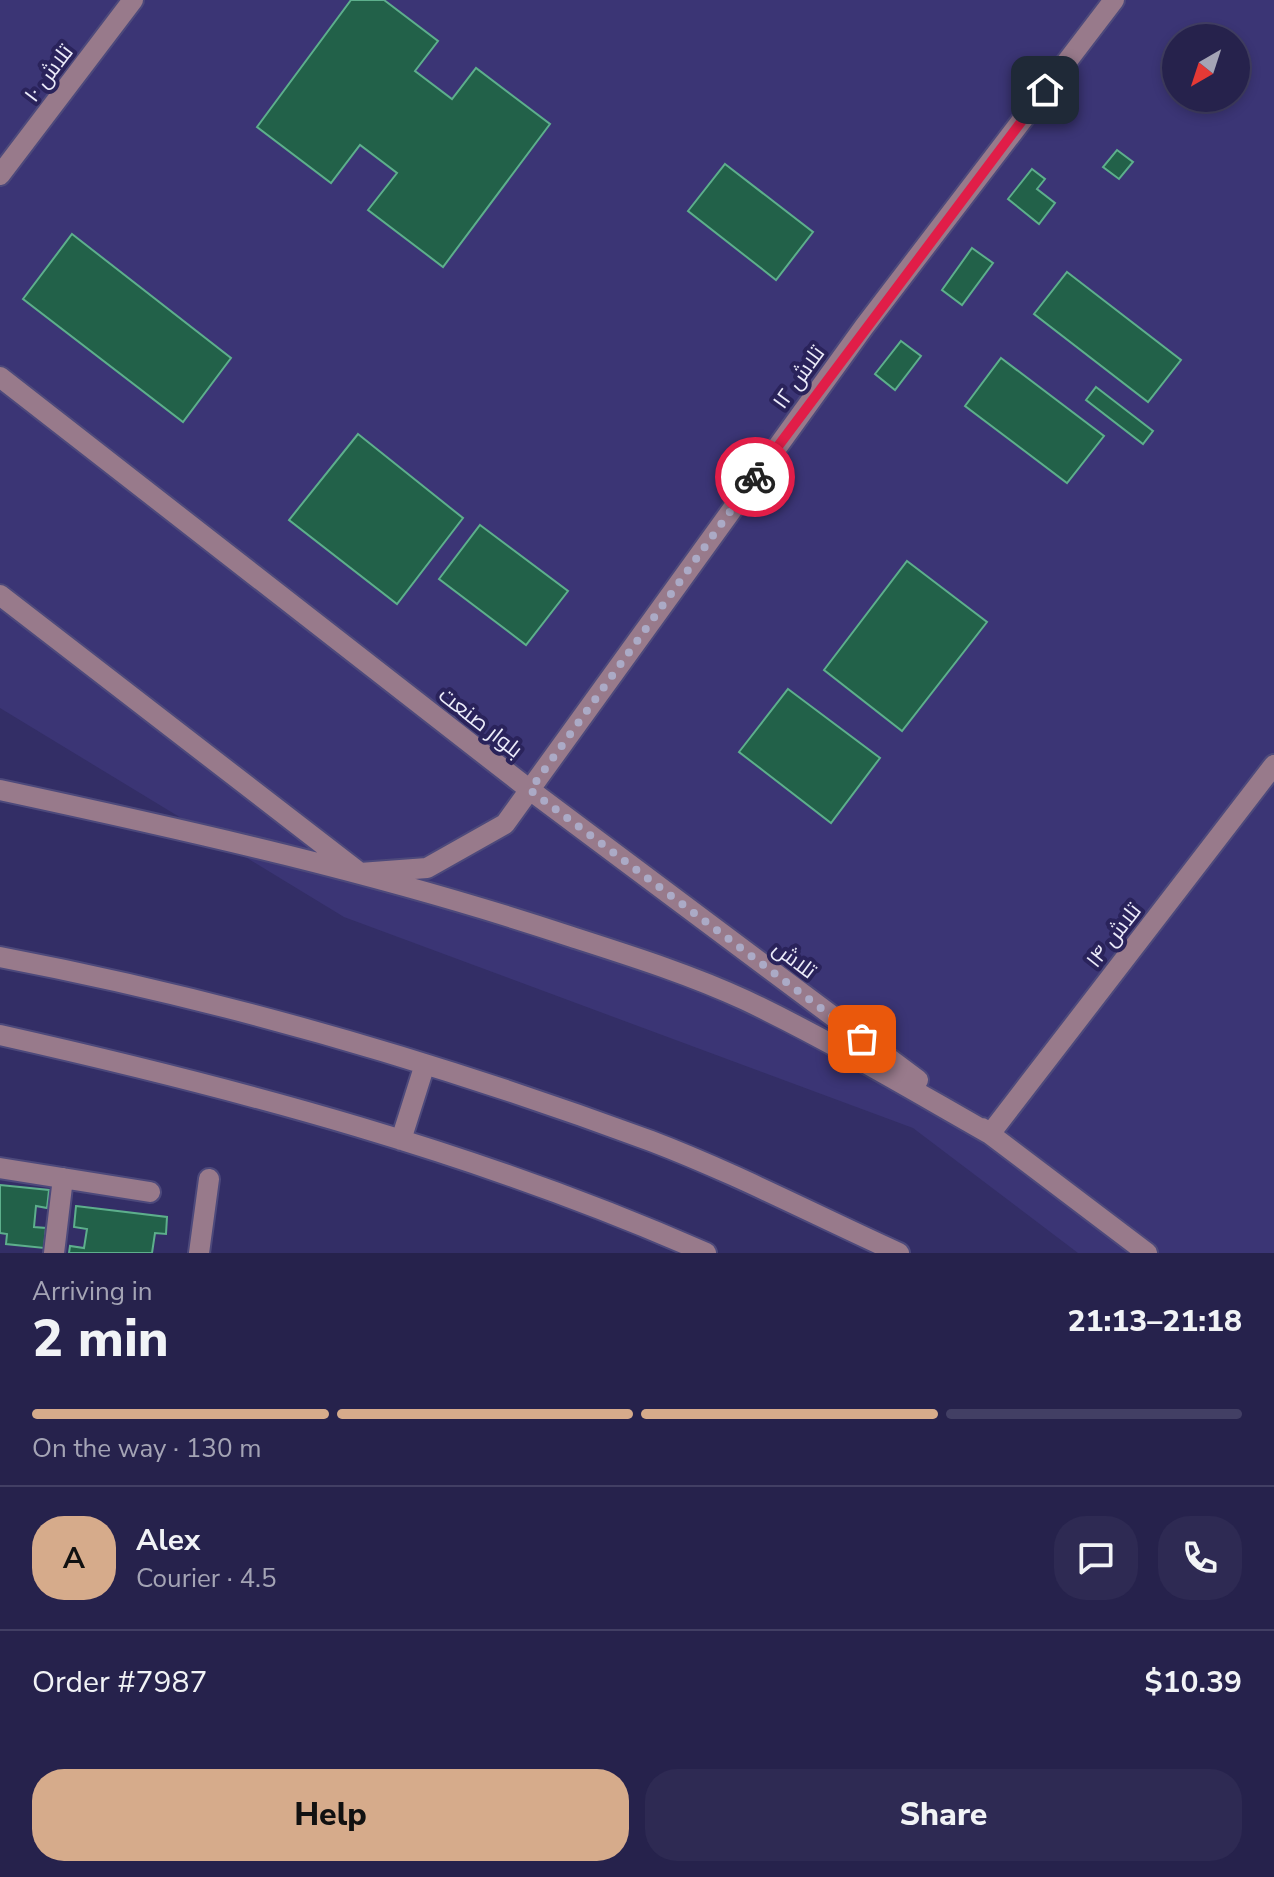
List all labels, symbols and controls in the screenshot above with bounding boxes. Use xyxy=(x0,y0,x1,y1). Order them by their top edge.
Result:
north arrow xyxy=(1162,24,1250,112)
map controls xyxy=(1162,24,1250,112)
street label: تلاش ۱۰ xyxy=(17,38,80,109)
pin xyxy=(1011,56,1079,124)
icon: home xyxy=(1023,68,1067,112)
street label: تلاش ۱۲ xyxy=(766,340,832,415)
courier xyxy=(715,437,795,517)
icon: bike xyxy=(733,455,777,499)
street label: بلوار صنعت xyxy=(432,680,529,765)
street label: تلاش ۱۴ xyxy=(1079,897,1149,974)
street label: تلاش xyxy=(766,934,822,986)
pin xyxy=(828,1005,896,1073)
icon: bag xyxy=(840,1017,884,1061)
text: Arriving in xyxy=(32,1274,153,1309)
text: 21:13–21:18 xyxy=(1067,1301,1242,1342)
text: 2 min xyxy=(32,1303,169,1374)
text: On the way · 130 m xyxy=(32,1431,261,1466)
button: chat xyxy=(1054,1516,1138,1600)
button: phone xyxy=(1158,1516,1242,1600)
text: Alex xyxy=(136,1520,200,1561)
text: A xyxy=(63,1538,85,1579)
text: Courier · 4.5 xyxy=(136,1561,277,1596)
text: Order #7987 xyxy=(32,1662,207,1703)
text: $10.39 xyxy=(1145,1662,1242,1703)
button: Help xyxy=(32,1769,629,1861)
button: Share xyxy=(645,1769,1242,1861)

